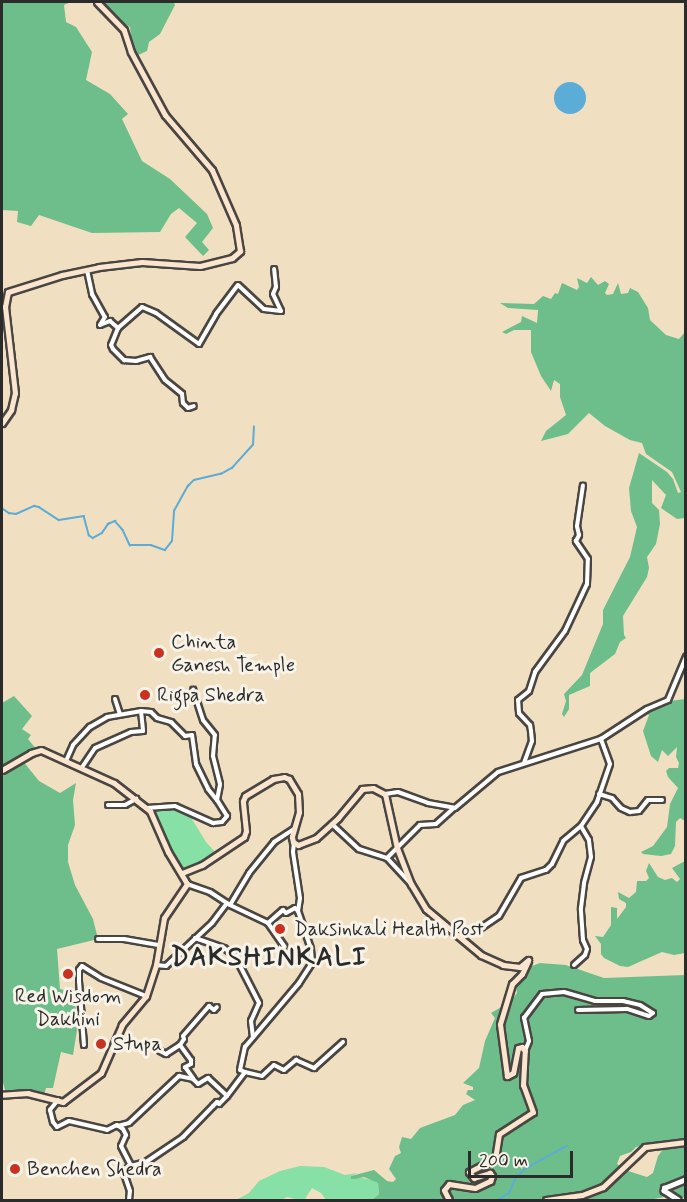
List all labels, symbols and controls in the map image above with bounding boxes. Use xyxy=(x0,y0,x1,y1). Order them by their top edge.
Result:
place label: Chinta Ganesh Temple xyxy=(171,630,295,677)
marker: Chinta Ganesh Temple xyxy=(152,646,166,660)
place label: Rigpa Shedra xyxy=(157,683,264,707)
marker: Rigpa Shedra xyxy=(138,688,152,702)
place label: Daksinkali Health Post xyxy=(294,917,484,941)
marker: Daksinkali Health Post xyxy=(271,920,289,938)
district label: DAKSHINKALI xyxy=(172,943,366,975)
marker: Red Wisdom Dakhini xyxy=(61,967,75,981)
place label: Red Wisdom Dakhini xyxy=(16,984,120,1031)
place label: Stupa xyxy=(113,1032,162,1056)
marker: Stupa xyxy=(94,1037,108,1051)
scale bar xyxy=(471,1139,576,1177)
text: 200 m xyxy=(479,1149,528,1173)
place label: Benchen Shedra xyxy=(27,1157,165,1181)
marker: Benchen Shedra xyxy=(8,1162,22,1176)

